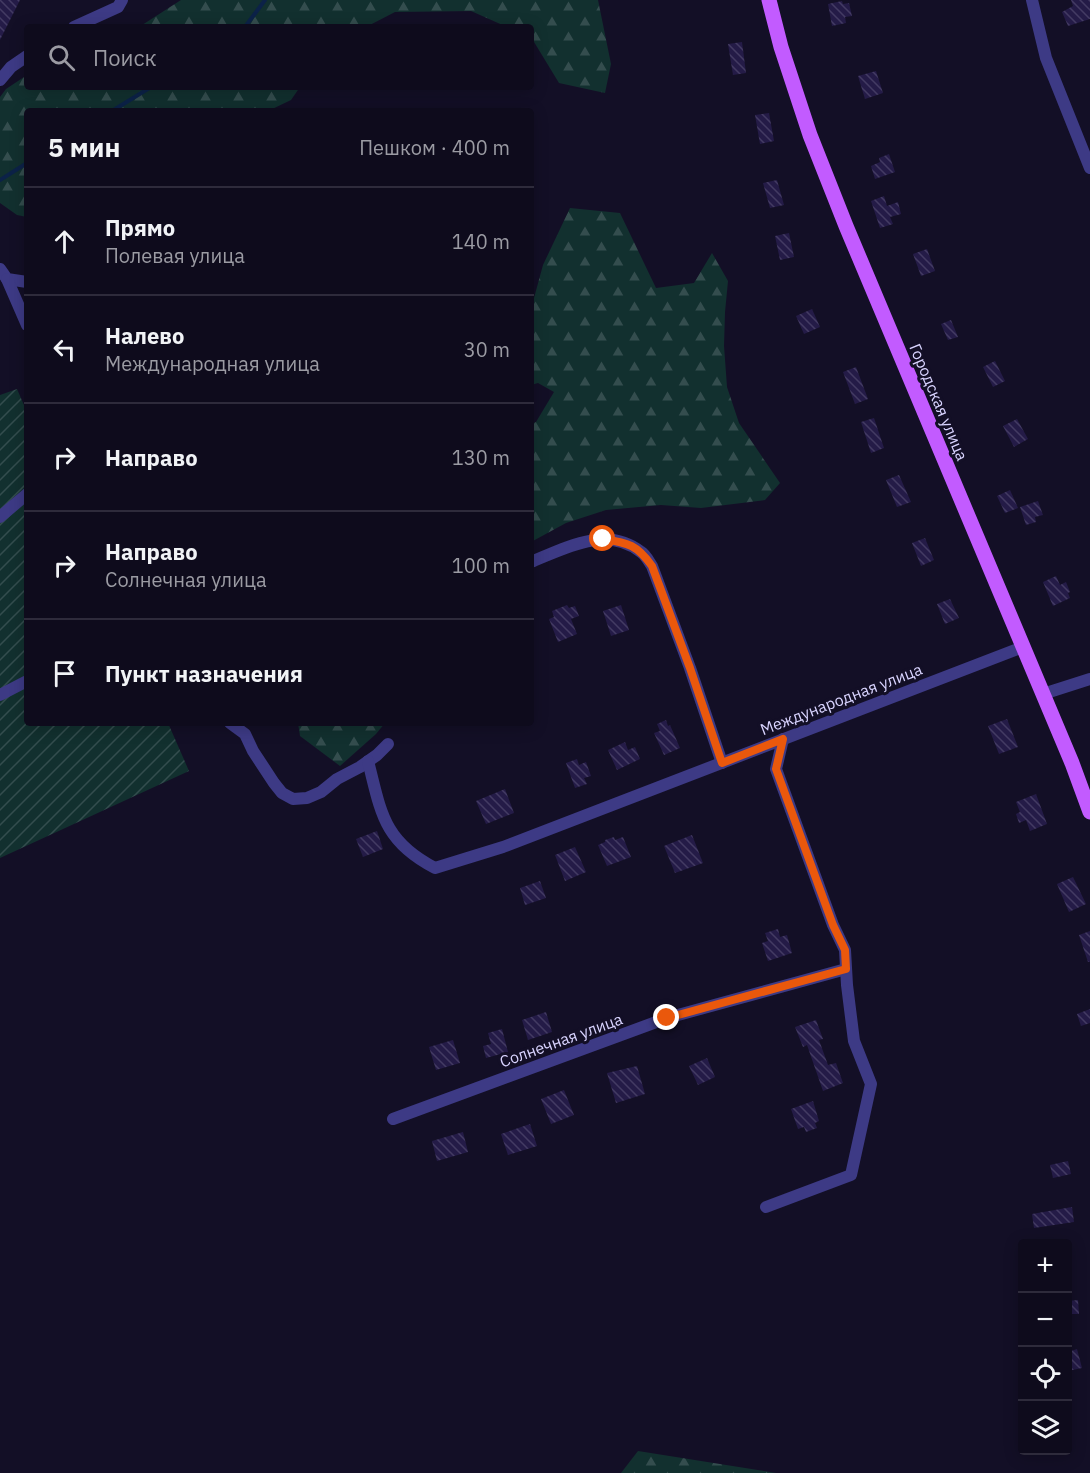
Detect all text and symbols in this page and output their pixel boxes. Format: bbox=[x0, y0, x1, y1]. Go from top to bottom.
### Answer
search box bbox=[24, 24, 534, 90]
icon: search bbox=[45, 41, 78, 74]
text: Поиск bbox=[93, 43, 157, 72]
text: 5 мин bbox=[48, 130, 120, 164]
text: Пешком · 400 m bbox=[359, 134, 510, 161]
text: Прямо bbox=[105, 213, 175, 242]
icon: ahead bbox=[48, 225, 81, 258]
text: 140 m bbox=[452, 228, 510, 255]
text: Полевая улица bbox=[105, 242, 245, 269]
text: Налево bbox=[105, 321, 184, 350]
icon: left bbox=[48, 333, 81, 366]
text: 30 m bbox=[464, 336, 510, 363]
street label: Городская улица bbox=[905, 341, 973, 464]
text: Международная улица bbox=[105, 350, 320, 377]
icon: right bbox=[48, 441, 81, 474]
text: Направо bbox=[105, 443, 198, 472]
text: 130 m bbox=[452, 444, 510, 471]
route start bbox=[589, 525, 615, 551]
text: Направо bbox=[105, 537, 198, 566]
icon: right bbox=[48, 549, 81, 582]
text: 100 m bbox=[452, 552, 510, 579]
text: Солнечная улица bbox=[105, 566, 267, 593]
icon: arrive bbox=[48, 657, 81, 690]
text: Пункт назначения bbox=[105, 659, 303, 688]
street label: Международная улица bbox=[757, 659, 925, 739]
route end bbox=[653, 1004, 679, 1030]
street label: Солнечная улица bbox=[497, 1008, 626, 1072]
map controls bbox=[1018, 1239, 1072, 1455]
button: + bbox=[1018, 1239, 1072, 1293]
button: − bbox=[1018, 1293, 1072, 1347]
button: locate bbox=[1018, 1347, 1072, 1401]
button: layers bbox=[1018, 1401, 1072, 1455]

